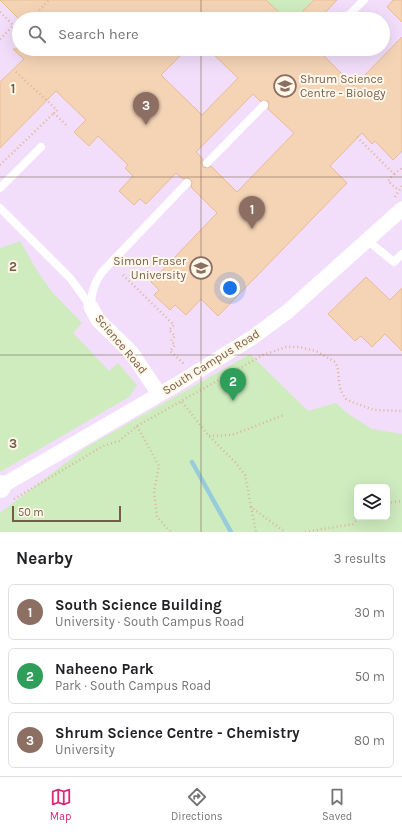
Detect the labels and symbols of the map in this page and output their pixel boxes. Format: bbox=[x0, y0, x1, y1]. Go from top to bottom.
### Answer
place label: Shrum Science Centre - Biology bbox=[300, 72, 386, 100]
school or university icon: Shrum Science Centre - Biology bbox=[272, 73, 298, 99]
text: 1 bbox=[11, 81, 15, 96]
pin: 3 bbox=[133, 92, 159, 125]
pin: 1 bbox=[239, 196, 265, 229]
place label: Simon Fraser University bbox=[113, 254, 187, 282]
school or university icon: Simon Fraser University bbox=[188, 255, 214, 281]
text: 2 bbox=[9, 259, 17, 274]
your location bbox=[220, 278, 240, 298]
street label: Science Road bbox=[92, 311, 150, 377]
street label: South Campus Road bbox=[160, 326, 262, 398]
pin: 2 bbox=[220, 368, 246, 401]
text: 3 bbox=[9, 436, 17, 451]
scale bar bbox=[12, 504, 121, 523]

